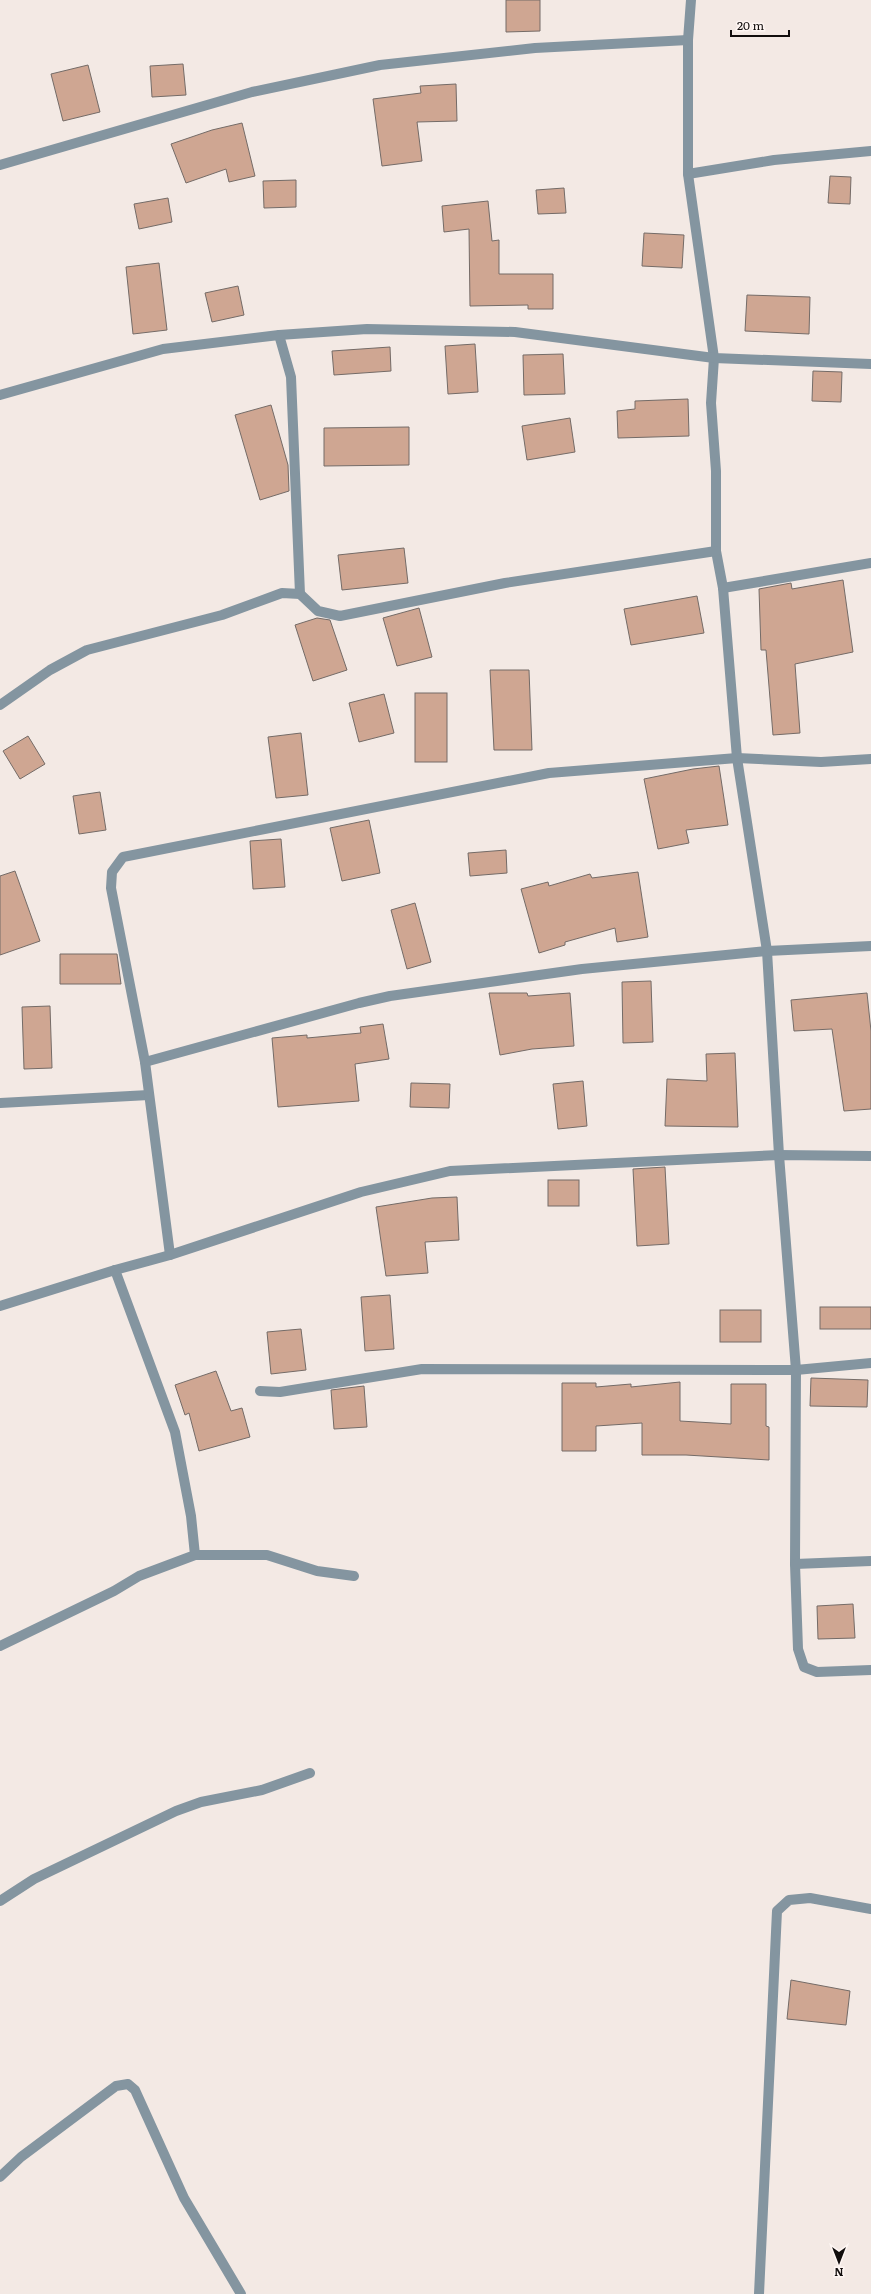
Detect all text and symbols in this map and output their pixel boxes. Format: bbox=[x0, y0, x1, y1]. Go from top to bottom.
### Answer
scale bar bbox=[731, 12, 789, 38]
text: 20 m bbox=[737, 16, 764, 34]
north arrow bbox=[819, 2242, 859, 2282]
text: N bbox=[834, 2265, 844, 2281]

